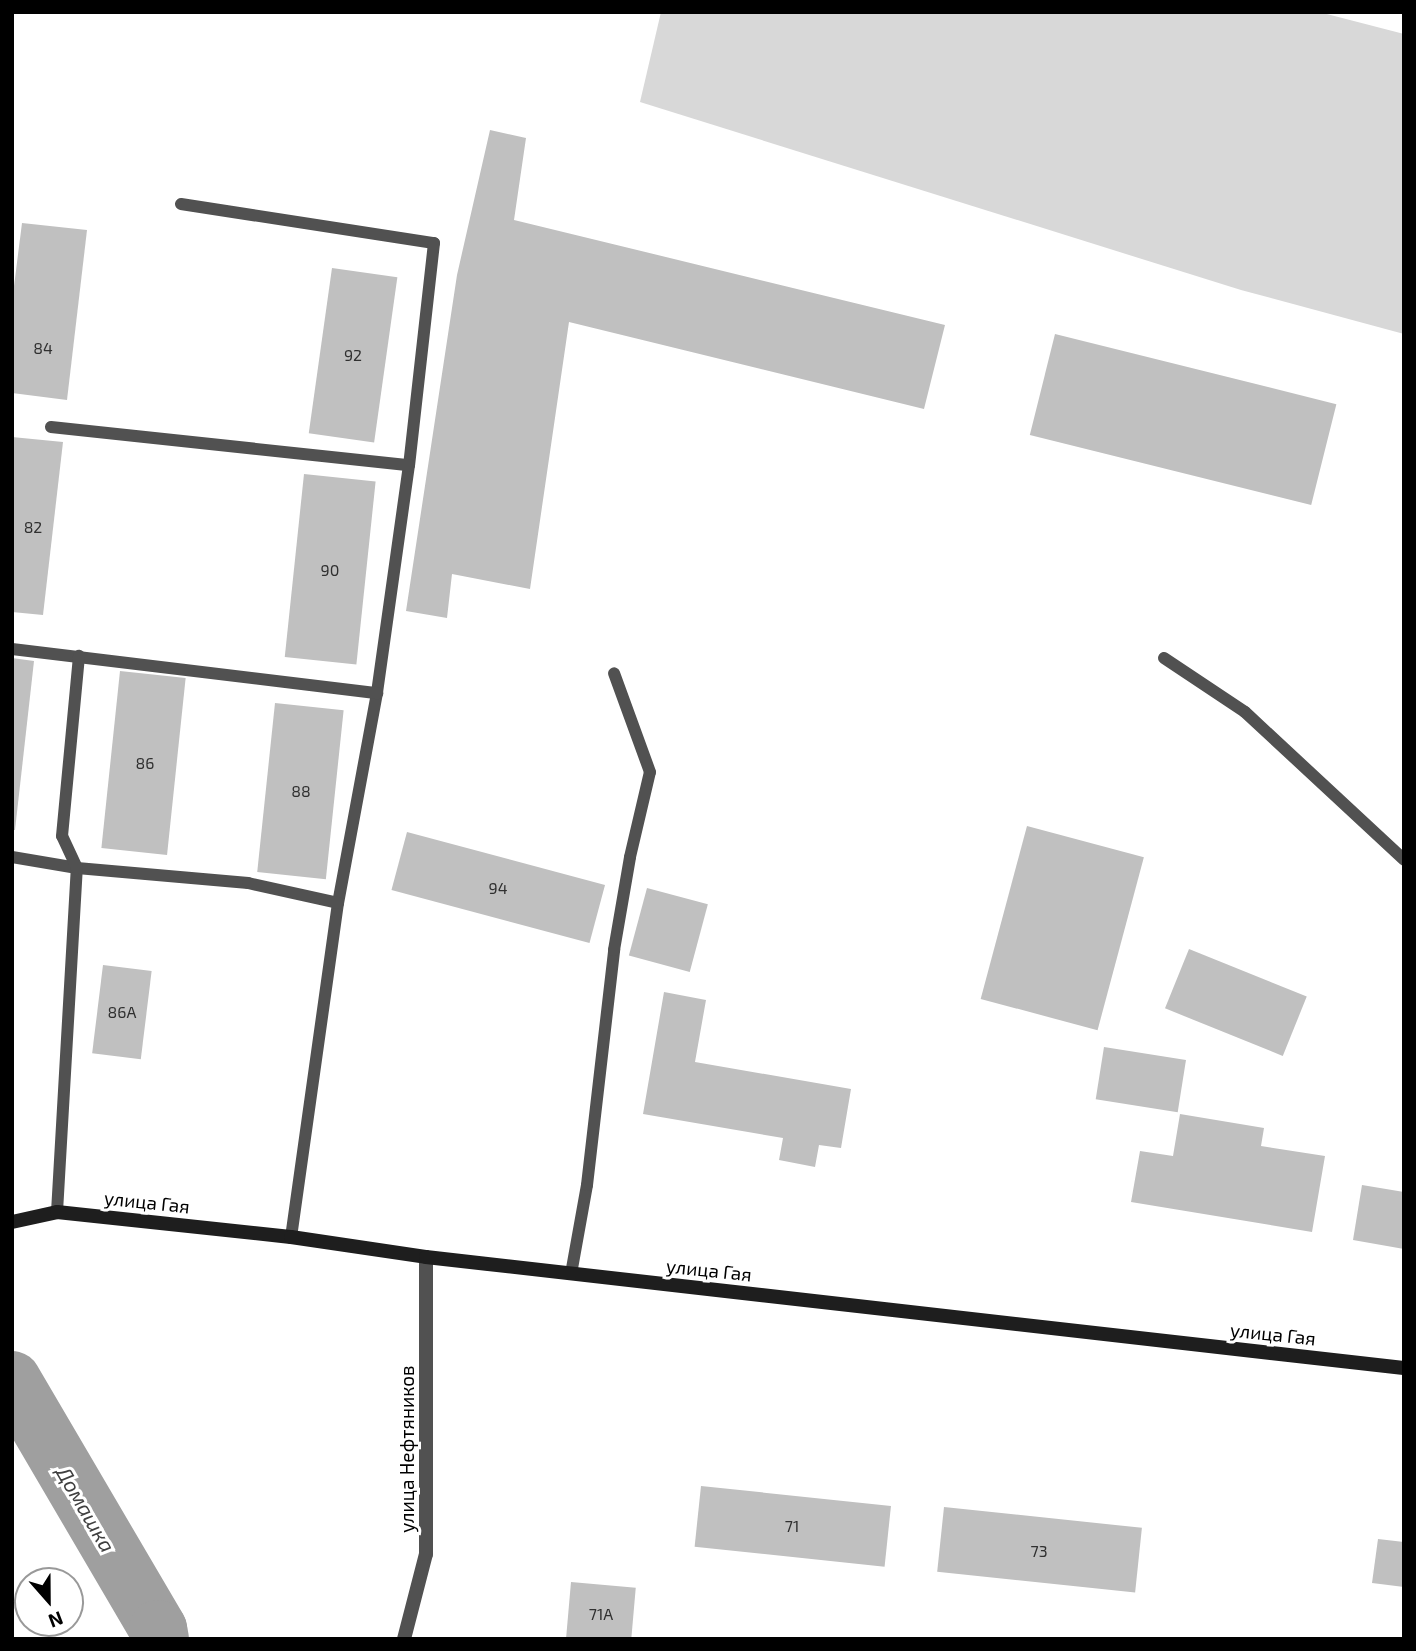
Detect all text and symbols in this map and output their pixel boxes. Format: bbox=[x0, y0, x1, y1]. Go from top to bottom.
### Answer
house number: 84 bbox=[33, 338, 53, 358]
house number: 92 bbox=[344, 345, 362, 365]
house number: 82 bbox=[24, 517, 42, 537]
house number: 90 bbox=[321, 560, 339, 580]
house number: 86 bbox=[136, 753, 154, 773]
house number: 88 bbox=[291, 781, 311, 801]
house number: 94 bbox=[489, 878, 507, 898]
house number: 86А bbox=[108, 1002, 136, 1022]
street label: улица Гая bbox=[103, 1186, 191, 1218]
street label: улица Гая bbox=[665, 1254, 753, 1286]
street label: улица Гая bbox=[1229, 1318, 1317, 1350]
street label: улица Нефтяников bbox=[396, 1365, 418, 1533]
water label: Домашка bbox=[51, 1461, 121, 1557]
house number: 71 bbox=[785, 1516, 799, 1536]
house number: 73 bbox=[1030, 1541, 1048, 1561]
north arrow bbox=[14, 1567, 84, 1637]
house number: 71А bbox=[589, 1604, 613, 1624]
text: N bbox=[45, 1607, 67, 1633]

